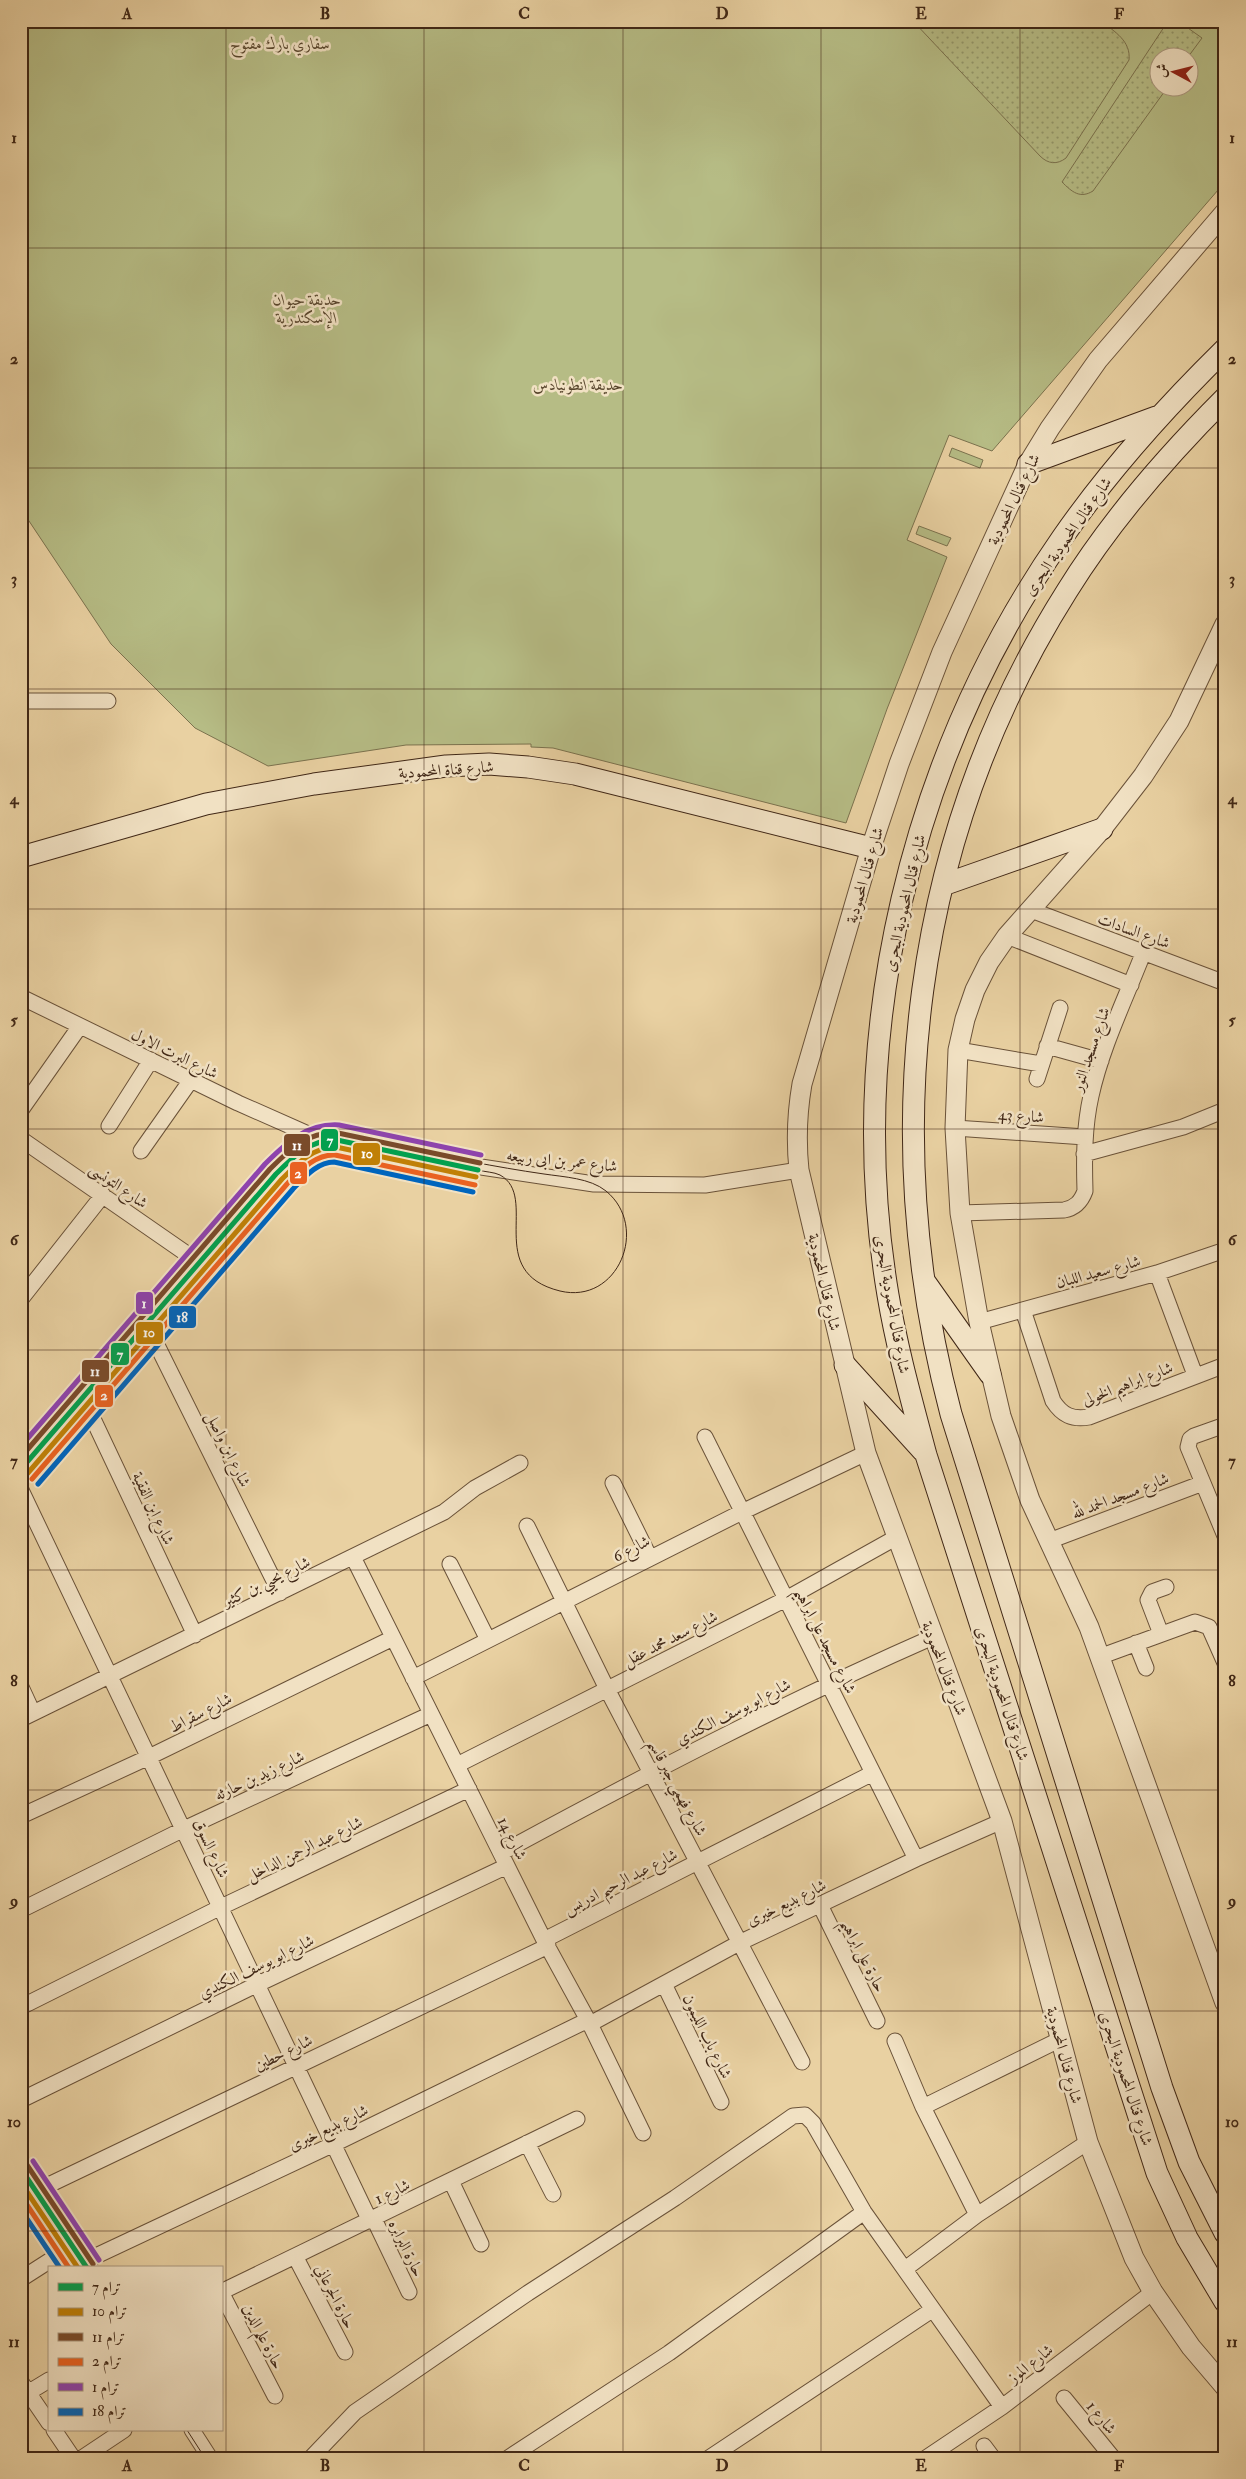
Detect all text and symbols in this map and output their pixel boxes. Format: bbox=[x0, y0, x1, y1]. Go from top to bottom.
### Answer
text: A bbox=[121, 4, 133, 24]
text: B bbox=[320, 4, 330, 24]
text: C bbox=[518, 4, 530, 24]
text: D bbox=[715, 4, 729, 24]
text: E bbox=[915, 4, 927, 24]
text: F bbox=[1114, 4, 1124, 24]
park label: سفاري بارك مفتوح bbox=[230, 34, 330, 58]
north arrow bbox=[1148, 48, 1198, 98]
text: ش bbox=[1152, 62, 1171, 78]
text: 1 bbox=[11, 128, 17, 148]
text: 1 bbox=[1229, 128, 1235, 148]
park label: حديقة حيوان الإسكندرية bbox=[273, 290, 341, 329]
text: 2 bbox=[10, 349, 18, 369]
text: 2 bbox=[1228, 349, 1236, 369]
park label: حديقة انطونيادس bbox=[533, 375, 623, 395]
street label: شارع قنال المحمودية bbox=[983, 450, 1047, 550]
street label: شارع قنال المحمودية البحرى bbox=[1019, 473, 1119, 601]
text: 3 bbox=[11, 569, 17, 589]
text: 3 bbox=[1229, 569, 1235, 589]
street label: شارع قناة المحمودية bbox=[398, 757, 495, 786]
text: 4 bbox=[9, 789, 20, 809]
text: 4 bbox=[1227, 789, 1238, 809]
street label: شارع قنال المحمودية bbox=[842, 825, 891, 927]
street label: شارع قنال المحمودية البحرى bbox=[879, 833, 933, 974]
street label: شارع السادات bbox=[1094, 909, 1173, 956]
street label: شارع مسجد النور bbox=[1067, 1004, 1118, 1097]
text: 5 bbox=[10, 1010, 18, 1030]
text: 5 bbox=[1228, 1010, 1236, 1030]
street label: شارع البرت الاول bbox=[127, 1024, 221, 1086]
street label: شارع 43 bbox=[997, 1104, 1045, 1131]
line badge: 7 bbox=[320, 1128, 339, 1152]
text: 7 bbox=[327, 1132, 334, 1149]
line badge: 11 bbox=[283, 1133, 311, 1157]
text: 11 bbox=[292, 1137, 302, 1154]
line badge: 10 bbox=[352, 1142, 381, 1166]
text: 10 bbox=[361, 1145, 373, 1162]
street label: شارع عمر بن ابى ربيعه bbox=[505, 1145, 618, 1180]
street label: شارع التونسى bbox=[84, 1159, 151, 1216]
line badge: 2 bbox=[289, 1161, 308, 1185]
text: 2 bbox=[294, 1165, 302, 1182]
text: 6 bbox=[10, 1230, 20, 1250]
text: 6 bbox=[1228, 1230, 1238, 1250]
street label: شارع قنال المحمودية bbox=[800, 1232, 845, 1334]
street label: شارع قنال المحمودية البحرى bbox=[867, 1233, 914, 1376]
street label: شارع سعيد اللبان bbox=[1054, 1251, 1144, 1296]
line badge: 1 bbox=[135, 1291, 154, 1315]
text: 1 bbox=[142, 1295, 147, 1312]
line badge: 18 bbox=[168, 1305, 197, 1329]
text: 18 bbox=[176, 1309, 188, 1326]
line badge: 10 bbox=[135, 1321, 164, 1345]
text: 10 bbox=[143, 1324, 155, 1341]
line badge: 7 bbox=[110, 1342, 130, 1366]
text: 7 bbox=[117, 1346, 124, 1363]
street label: شارع ابراهيم الخولى bbox=[1079, 1357, 1178, 1416]
line badge: 11 bbox=[81, 1359, 110, 1383]
text: 11 bbox=[90, 1363, 100, 1380]
line badge: 2 bbox=[94, 1384, 114, 1408]
text: 2 bbox=[100, 1387, 108, 1404]
street label: شارع ابن واصل bbox=[199, 1409, 255, 1492]
text: 7 bbox=[10, 1451, 18, 1471]
text: 7 bbox=[1228, 1451, 1236, 1471]
street label: شارع مسجد الحمد لله bbox=[1068, 1465, 1173, 1526]
street label: شارع ابن الفقية bbox=[125, 1469, 179, 1549]
street label: شارع 6 bbox=[609, 1531, 655, 1569]
street label: شارع يحيي بن كثير bbox=[218, 1552, 316, 1617]
street label: شارع مسجد على ابراهيم bbox=[784, 1584, 861, 1700]
street label: شارع سعد محمد عقل bbox=[620, 1606, 722, 1674]
street label: شارع قنال المحمودية bbox=[914, 1618, 971, 1719]
street label: شارع قنال المحمودية البحرى bbox=[968, 1624, 1033, 1764]
text: 8 bbox=[10, 1671, 18, 1691]
text: 8 bbox=[1228, 1671, 1236, 1691]
street label: شارع ابو يوسف الكندي bbox=[673, 1674, 795, 1752]
street label: شارع سقراط bbox=[166, 1689, 237, 1740]
street label: شارع فهمي جبر قاسم bbox=[638, 1736, 711, 1842]
street label: شارع زيد بن حارثه bbox=[211, 1746, 309, 1808]
street label: شارع عبد الرحمن الداخل bbox=[243, 1812, 367, 1888]
street label: شارع 14 bbox=[490, 1814, 531, 1865]
street label: شارع السوق bbox=[186, 1816, 233, 1882]
street label: شارع عبد الرحيم ادريس bbox=[560, 1845, 684, 1925]
street label: شارع بديع خيرى bbox=[743, 1875, 832, 1935]
text: 9 bbox=[8, 1891, 18, 1911]
text: 9 bbox=[1226, 1891, 1236, 1911]
street label: حارة على ابراهيم bbox=[831, 1915, 890, 1998]
street label: شارع ابو يوسف الكندي bbox=[195, 1930, 319, 2006]
street label: شارع باب الليمون bbox=[675, 1991, 736, 2083]
street label: شارع قنال المحمودية bbox=[1039, 2005, 1087, 2107]
street label: شارع قنال المحمودية البحرى bbox=[1092, 2009, 1157, 2149]
street label: شارع حطين bbox=[251, 2030, 317, 2078]
street label: شارع بديع خيرى bbox=[285, 2100, 374, 2160]
text: 10 bbox=[7, 2112, 21, 2132]
text: 10 bbox=[1225, 2112, 1239, 2132]
street label: شارع 1 bbox=[371, 2175, 415, 2212]
street label: حارة البرابره bbox=[384, 2217, 428, 2280]
street label: حارة الجرعاني bbox=[309, 2261, 360, 2333]
legend bbox=[48, 2266, 222, 2432]
text: ترام 7 bbox=[92, 2278, 121, 2300]
street label: حارة علم الدين bbox=[233, 2300, 288, 2375]
text: ترام 10 bbox=[92, 2302, 127, 2324]
text: ترام 11 bbox=[92, 2328, 125, 2350]
text: 11 bbox=[8, 2332, 20, 2352]
text: 11 bbox=[1226, 2332, 1238, 2352]
street label: شارع الموز bbox=[1002, 2340, 1059, 2391]
text: ترام 2 bbox=[92, 2352, 122, 2374]
text: ترام 1 bbox=[92, 2378, 120, 2400]
street label: شارع 1 bbox=[1080, 2397, 1121, 2440]
text: ترام 18 bbox=[92, 2402, 127, 2424]
text: A bbox=[121, 2456, 133, 2476]
text: B bbox=[320, 2456, 330, 2476]
text: C bbox=[518, 2456, 530, 2476]
text: D bbox=[715, 2456, 729, 2476]
text: E bbox=[915, 2456, 927, 2476]
text: F bbox=[1114, 2456, 1124, 2476]

